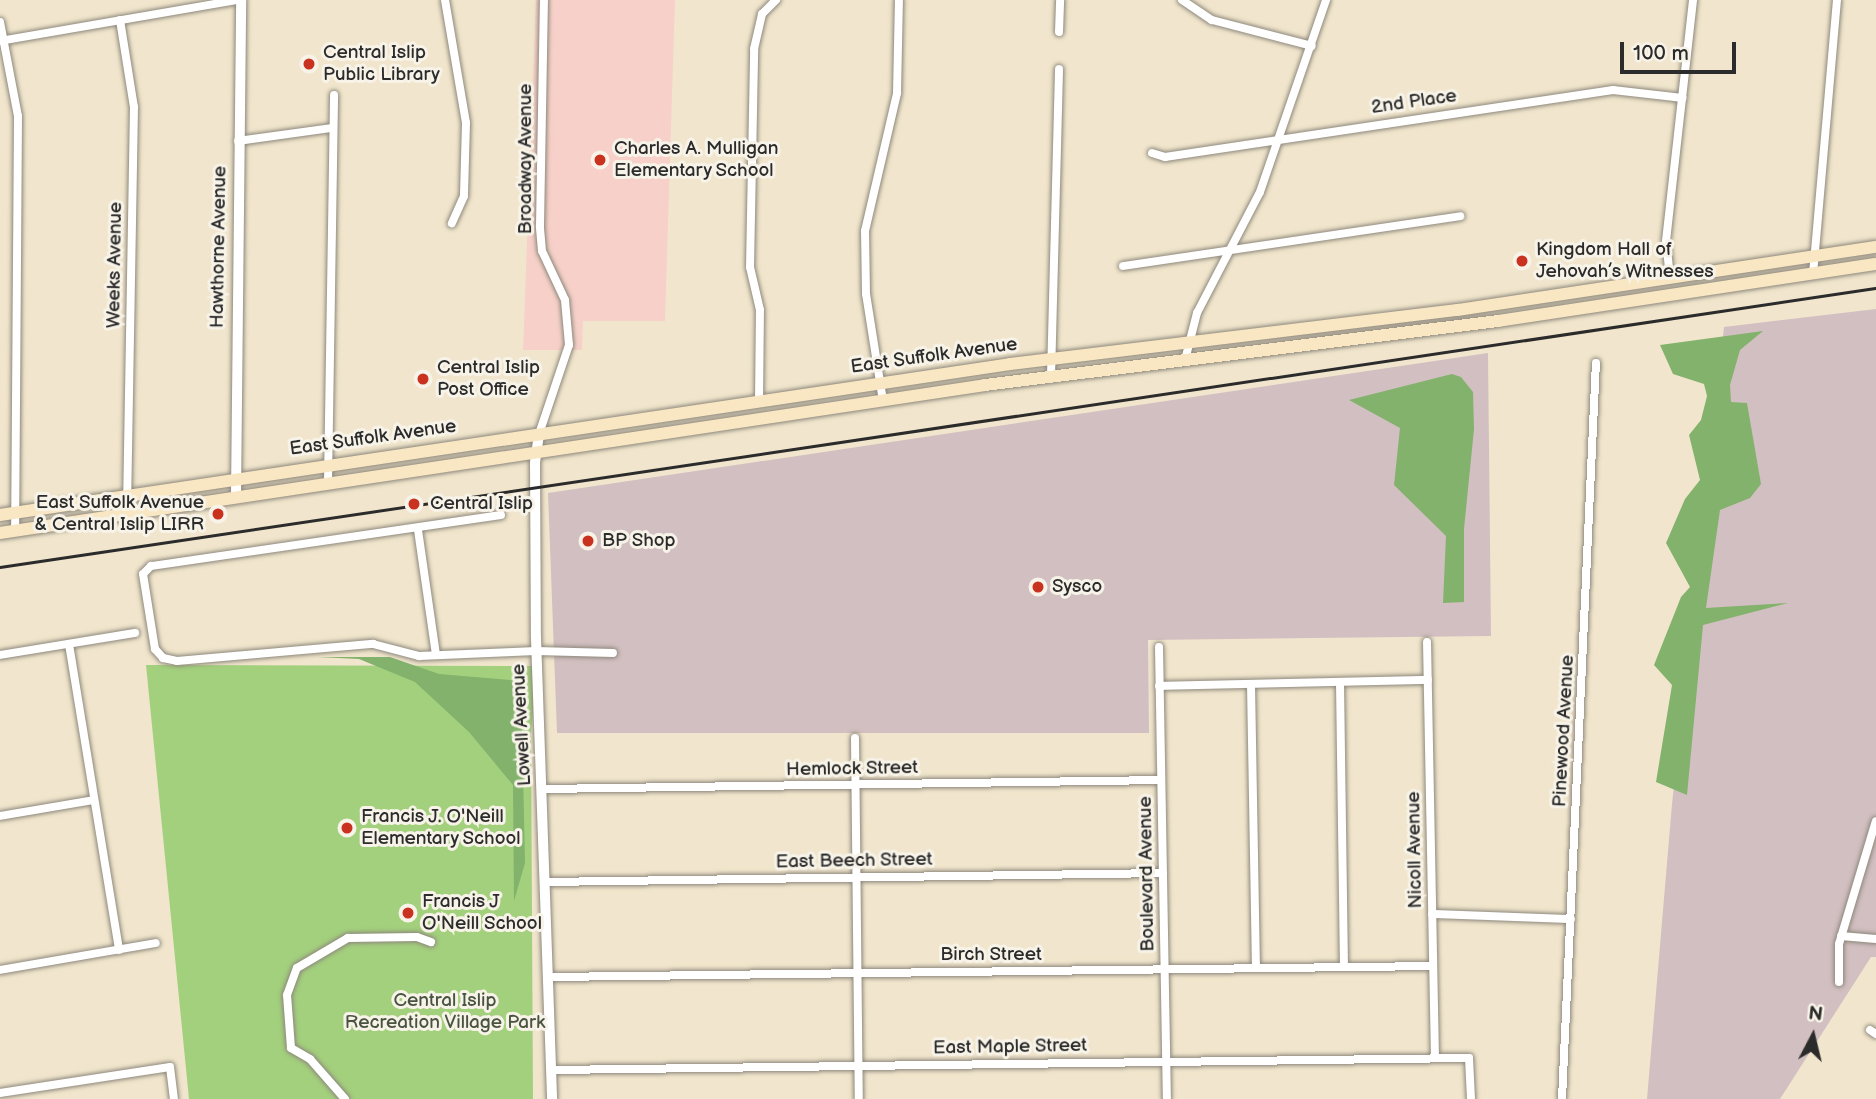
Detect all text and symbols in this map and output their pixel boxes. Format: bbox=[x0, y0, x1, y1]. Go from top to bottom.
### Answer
scale bar bbox=[1624, 28, 1740, 72]
text: 100 m bbox=[1633, 41, 1689, 66]
place label: Central Islip Public Library bbox=[323, 42, 440, 86]
marker: Central Islip Public Library bbox=[301, 56, 317, 72]
street label: Broadway Avenue bbox=[515, 83, 537, 235]
street label: 2nd Place bbox=[1370, 85, 1458, 119]
place label: Charles A. Mulligan Elementary School bbox=[614, 138, 778, 182]
marker: Charles A. Mulligan Elementary School bbox=[592, 152, 608, 168]
street label: Hawthorne Avenue bbox=[206, 166, 232, 328]
street label: Weeks Avenue bbox=[102, 202, 128, 328]
place label: Kingdom Hall of Jehovah’s Witnesses bbox=[1536, 239, 1714, 283]
marker: Kingdom Hall of Jehovah’s Witnesses bbox=[1514, 253, 1530, 269]
street label: East Suffolk Avenue bbox=[849, 333, 1019, 379]
place label: Central Islip Post Office bbox=[437, 357, 540, 401]
marker: Central Islip Post Office bbox=[415, 371, 431, 387]
street label: East Suffolk Avenue bbox=[288, 415, 458, 461]
place label: East Suffolk Avenue & Central Islip LIRR bbox=[34, 492, 204, 536]
place label: Central Islip bbox=[430, 493, 533, 515]
marker: Central Islip bbox=[404, 494, 424, 514]
marker: East Suffolk Avenue & Central Islip LIRR bbox=[210, 506, 226, 522]
place label: BP Shop bbox=[602, 530, 676, 552]
marker: BP Shop bbox=[580, 533, 596, 549]
place label: Sysco bbox=[1052, 576, 1102, 598]
marker: Sysco bbox=[1030, 579, 1046, 595]
street label: Pinewood Avenue bbox=[1549, 654, 1579, 808]
street label: Lowell Avenue bbox=[507, 663, 537, 787]
street label: Hemlock Street bbox=[786, 756, 918, 782]
street label: Nicoll Avenue bbox=[1403, 791, 1427, 909]
street label: Boulevard Avenue bbox=[1134, 796, 1160, 952]
place label: Francis J. O'Neill Elementary School bbox=[361, 806, 522, 850]
marker: Francis J. O'Neill Elementary School bbox=[339, 820, 355, 836]
street label: East Beech Street bbox=[775, 848, 933, 874]
place label: Francis J O'Neill School bbox=[422, 891, 542, 935]
marker: Francis J O'Neill School bbox=[400, 905, 416, 921]
street label: Birch Street bbox=[940, 944, 1042, 966]
park label: Central Islip Recreation Village Park bbox=[344, 990, 546, 1034]
north arrow bbox=[1778, 1001, 1848, 1071]
text: N bbox=[1807, 1002, 1824, 1027]
street label: East Maple Street bbox=[933, 1034, 1087, 1060]

